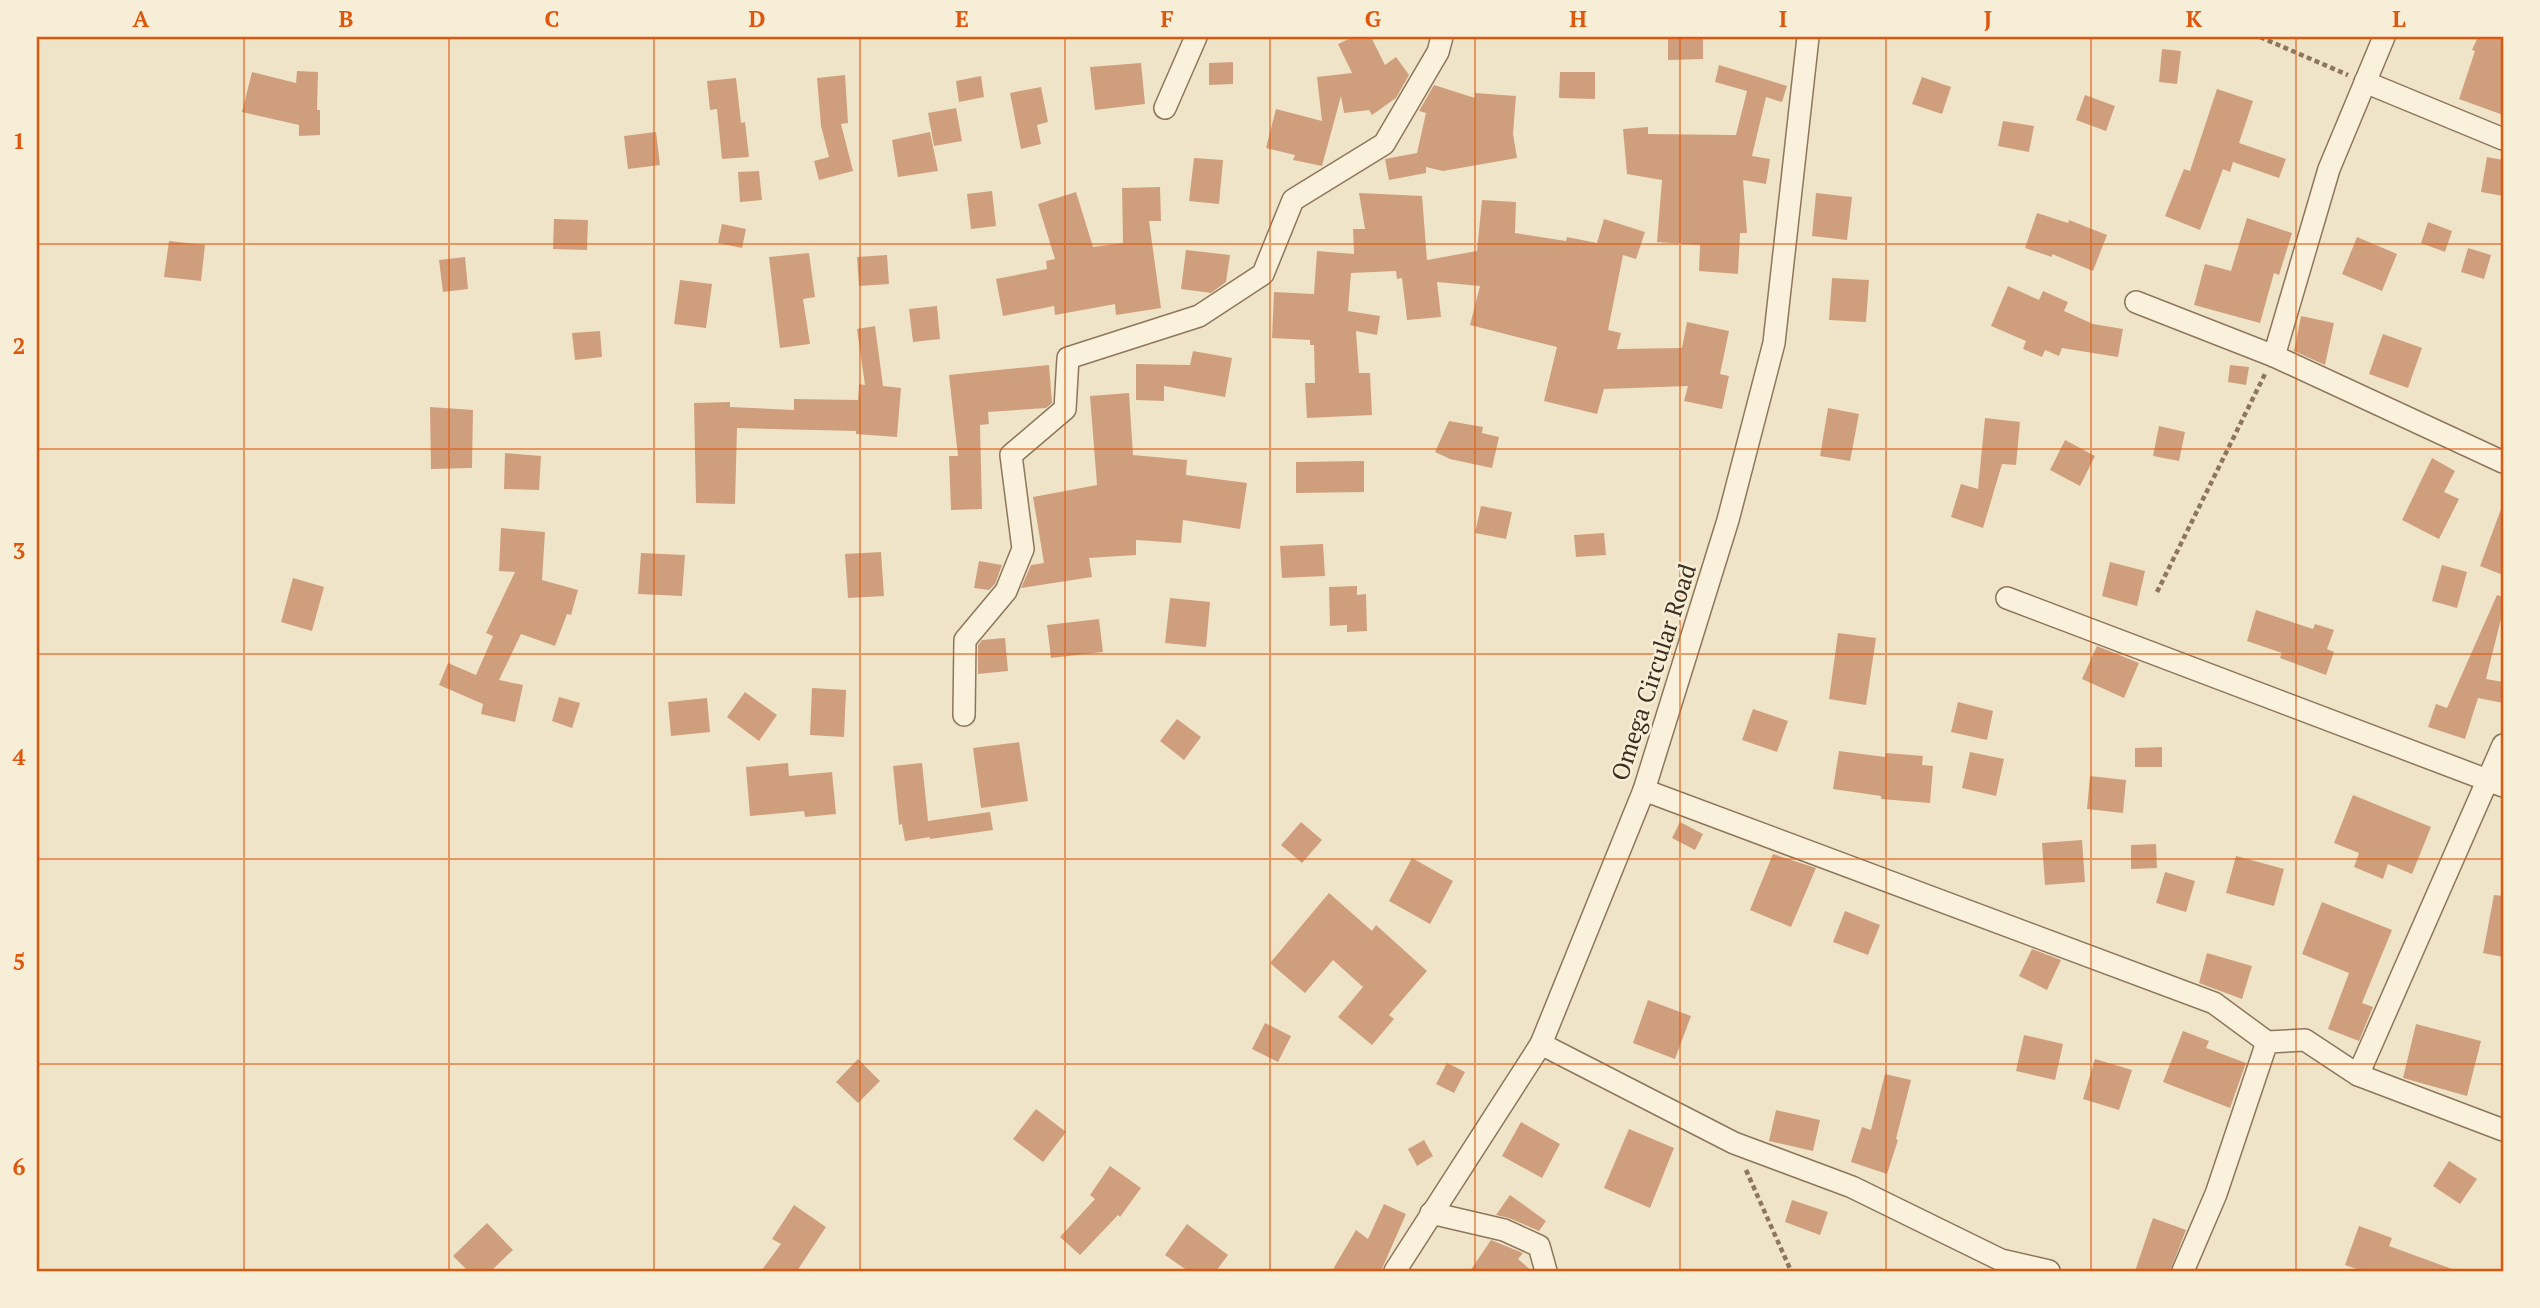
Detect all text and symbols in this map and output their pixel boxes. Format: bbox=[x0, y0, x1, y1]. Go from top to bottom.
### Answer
text: A bbox=[133, 3, 150, 34]
text: B bbox=[339, 3, 354, 34]
text: C bbox=[545, 3, 560, 34]
text: D bbox=[749, 3, 766, 34]
text: E bbox=[955, 3, 969, 34]
text: F bbox=[1160, 3, 1174, 34]
text: G bbox=[1365, 3, 1382, 34]
text: H bbox=[1569, 3, 1587, 34]
text: I bbox=[1779, 3, 1787, 34]
text: J bbox=[1984, 3, 1992, 34]
text: K bbox=[2186, 3, 2203, 34]
text: L bbox=[2392, 3, 2406, 34]
text: 1 bbox=[13, 125, 26, 156]
text: 2 bbox=[13, 330, 26, 361]
text: 3 bbox=[13, 535, 26, 566]
street label: Omega Circular Road bbox=[1603, 560, 1703, 784]
text: 4 bbox=[13, 741, 26, 772]
text: 5 bbox=[13, 946, 26, 977]
text: 6 bbox=[13, 1151, 26, 1182]

